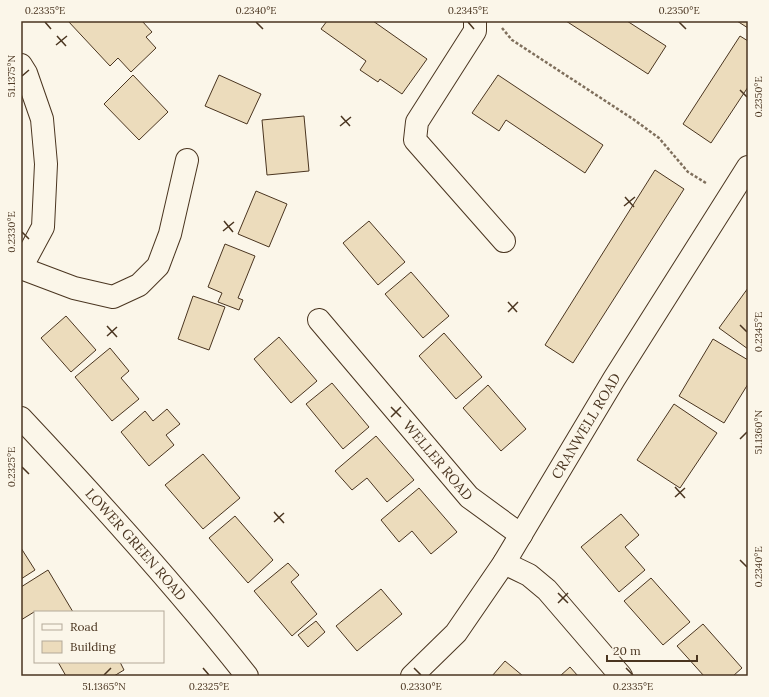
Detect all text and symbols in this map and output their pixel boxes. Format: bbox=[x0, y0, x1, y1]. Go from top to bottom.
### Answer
text: 0.2335°E bbox=[25, 4, 65, 17]
text: 0.2340°E bbox=[235, 4, 277, 17]
text: 0.2345°E bbox=[448, 4, 488, 17]
text: 0.2350°E bbox=[658, 4, 700, 17]
text: 51.1375°N bbox=[5, 54, 18, 97]
text: 0.2350°E bbox=[752, 76, 765, 118]
text: 0.2330°E bbox=[5, 211, 18, 253]
text: 0.2345°E bbox=[752, 312, 765, 352]
street label: CRANWELL ROAD bbox=[547, 370, 624, 482]
text: 51.1360°N bbox=[752, 409, 765, 454]
street label: WELLER ROAD bbox=[399, 417, 477, 504]
text: 0.2325°E bbox=[5, 447, 18, 487]
street label: LOWER GREEN ROAD bbox=[82, 485, 190, 604]
text: 0.2340°E bbox=[752, 546, 765, 588]
legend bbox=[34, 611, 164, 663]
text: Road bbox=[70, 619, 98, 634]
scale bar bbox=[607, 637, 697, 663]
text: Building bbox=[70, 639, 116, 654]
text: 20 m bbox=[613, 643, 641, 658]
text: 51.1365°N bbox=[82, 680, 126, 693]
text: 0.2325°E bbox=[189, 680, 229, 693]
text: 0.2330°E bbox=[400, 680, 442, 693]
text: 0.2335°E bbox=[613, 680, 653, 693]

